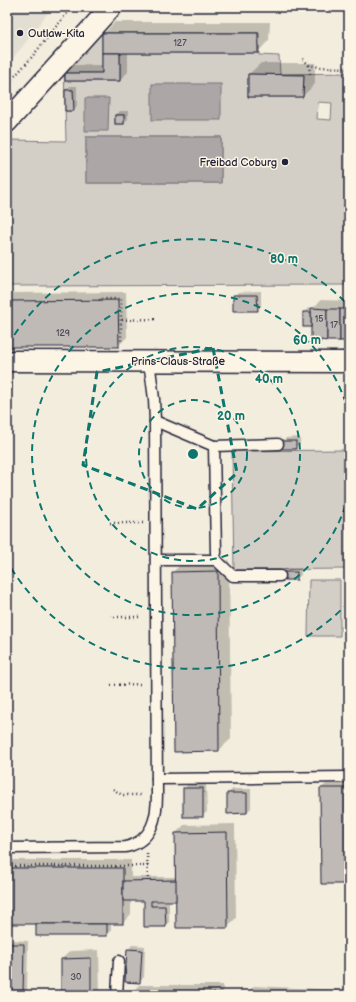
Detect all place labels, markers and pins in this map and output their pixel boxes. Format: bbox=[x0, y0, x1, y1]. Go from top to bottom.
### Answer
place label: Outlaw-Kita bbox=[28, 27, 85, 40]
marker: Outlaw-Kita bbox=[15, 28, 25, 38]
place label: Freibad Coburg bbox=[200, 156, 277, 169]
marker: Freibad Coburg bbox=[280, 157, 290, 167]
centre of rings bbox=[186, 447, 200, 461]

